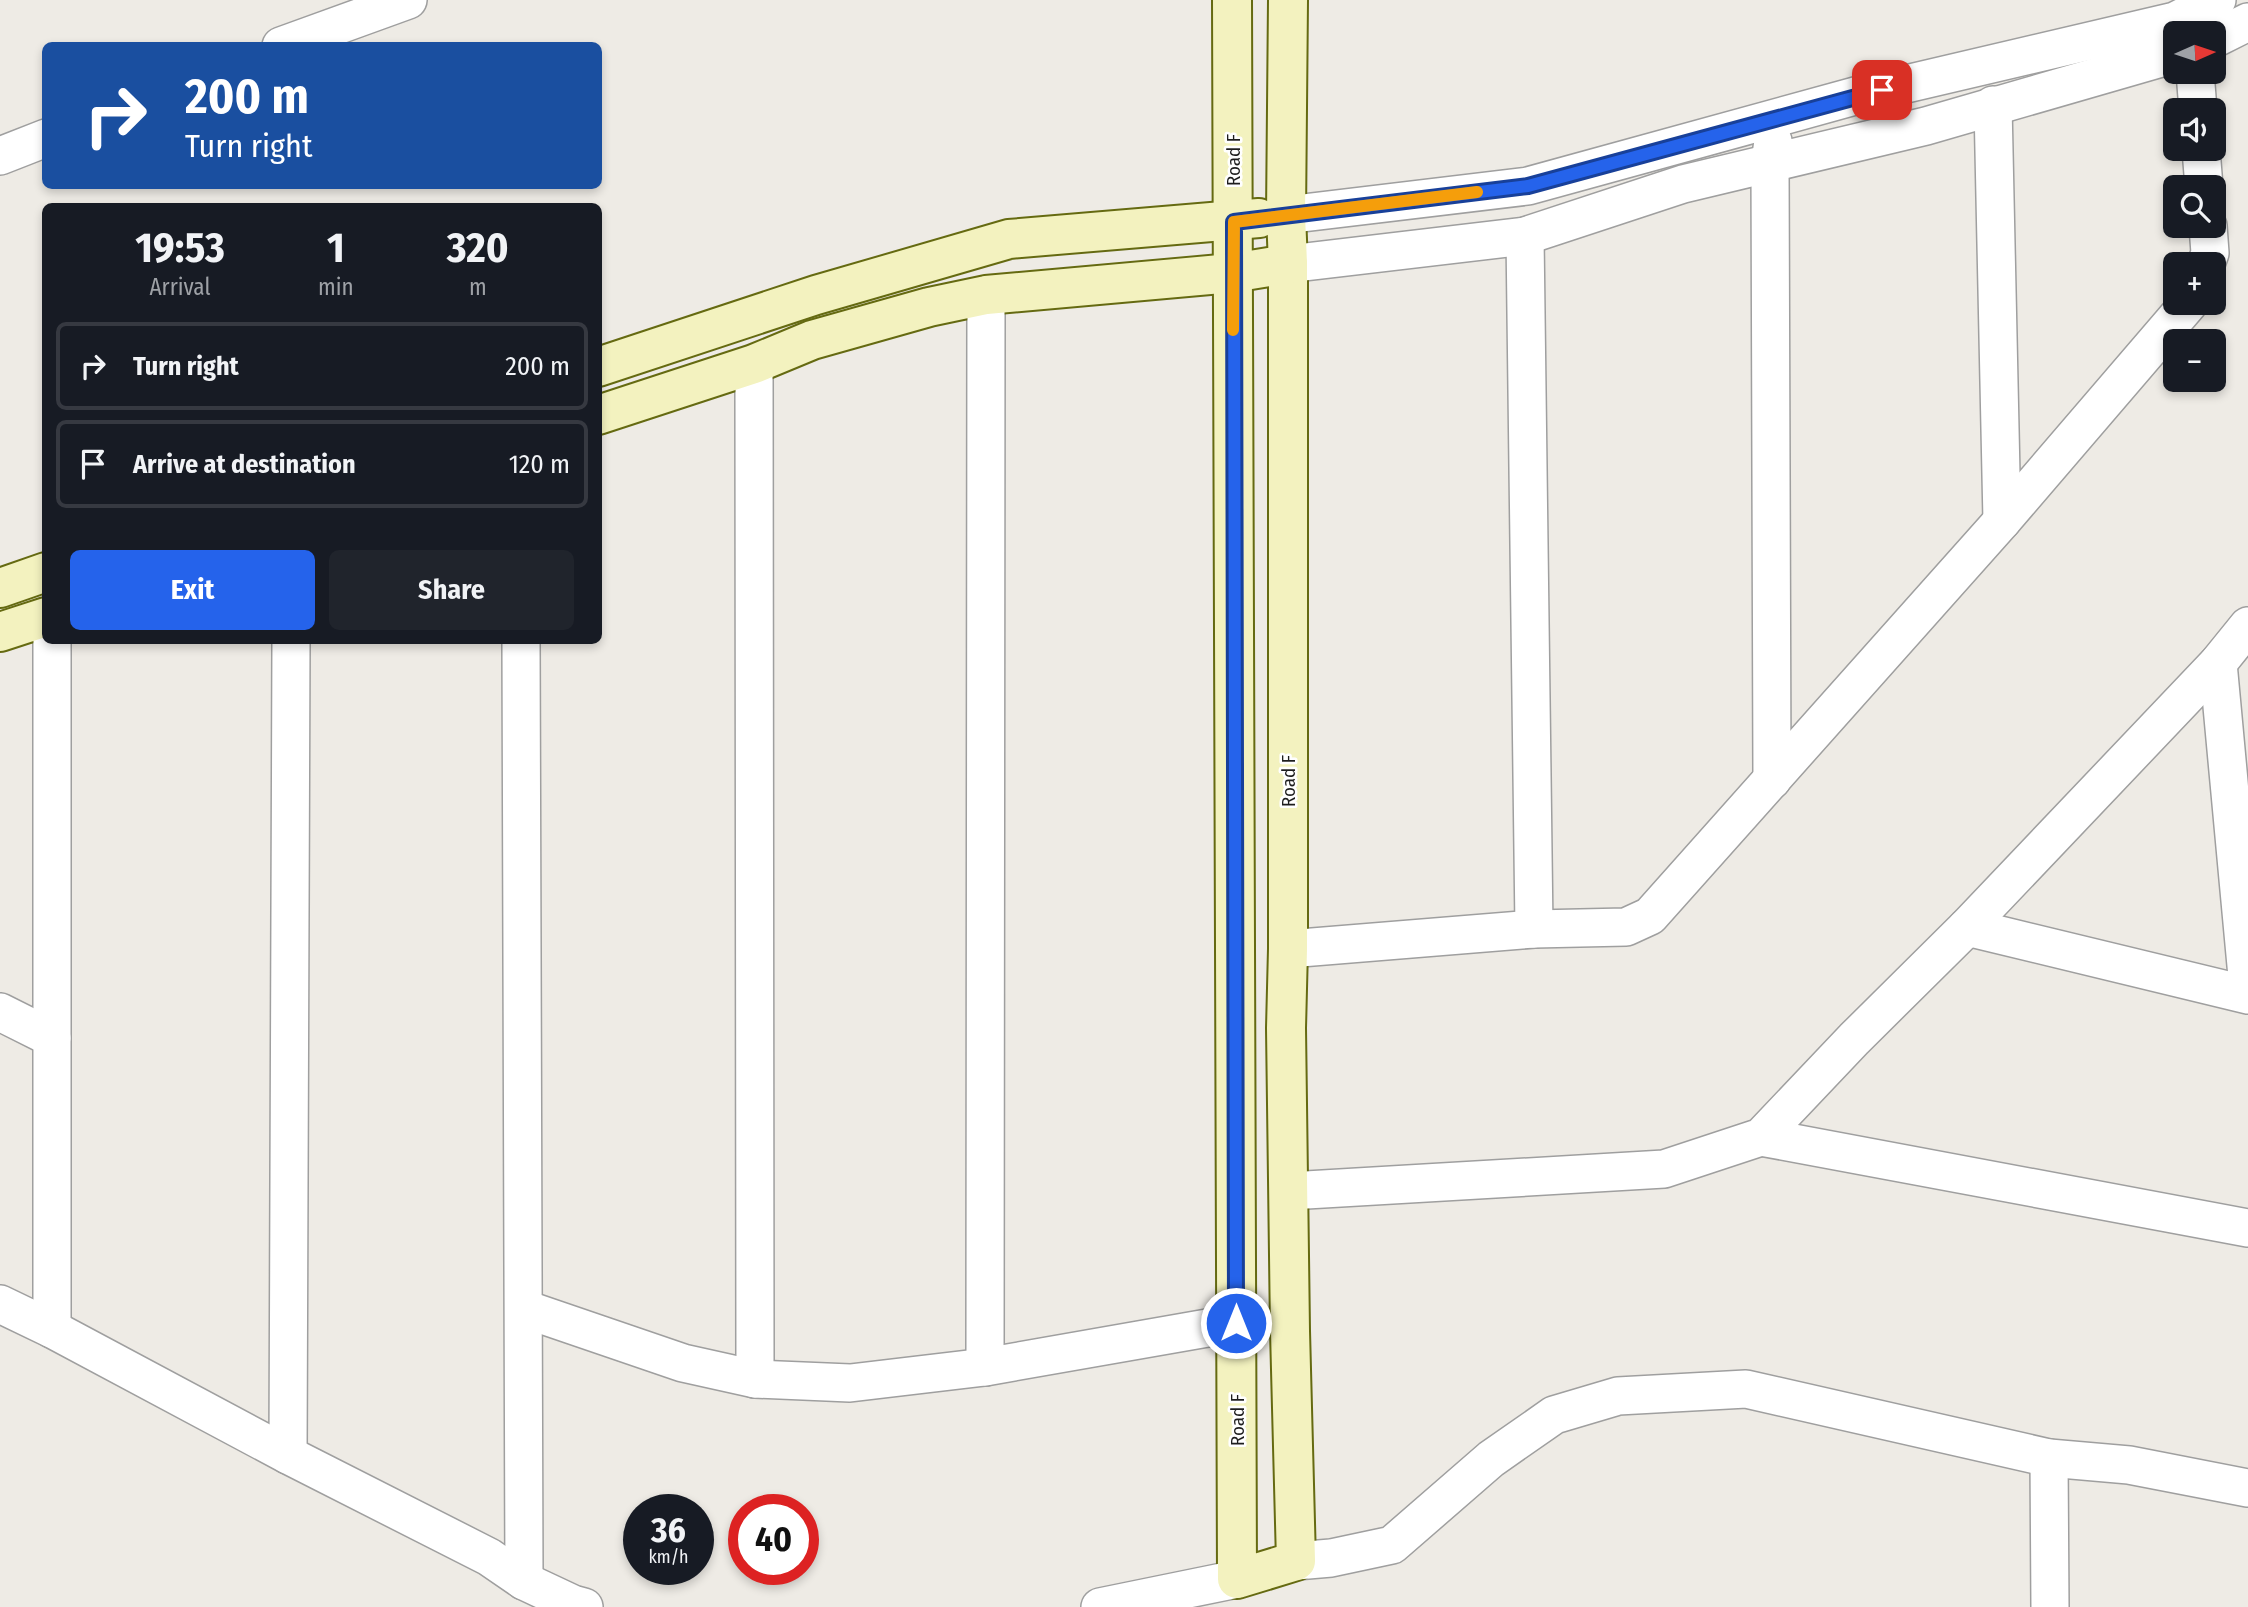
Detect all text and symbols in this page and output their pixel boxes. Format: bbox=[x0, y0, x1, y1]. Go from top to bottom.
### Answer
north arrow bbox=[2163, 21, 2226, 84]
map controls bbox=[2163, 21, 2226, 392]
pin bbox=[1852, 60, 1912, 120]
text: 200 m bbox=[185, 67, 309, 126]
icon: right bbox=[70, 70, 161, 161]
icon: arrive bbox=[1863, 71, 1901, 109]
button: sound bbox=[2163, 98, 2226, 161]
text: Turn right bbox=[185, 127, 312, 165]
street label: Road F bbox=[1222, 134, 1245, 186]
button: search bbox=[2163, 175, 2226, 238]
text: 19:53 bbox=[135, 223, 225, 273]
text: 1 bbox=[327, 223, 345, 273]
text: 320 bbox=[447, 223, 509, 273]
button: + bbox=[2163, 252, 2226, 315]
text: Arrival bbox=[150, 273, 210, 301]
text: min bbox=[318, 273, 354, 301]
text: m bbox=[469, 273, 487, 301]
button: − bbox=[2163, 329, 2226, 392]
icon: right bbox=[74, 347, 112, 385]
text: Turn right bbox=[133, 351, 239, 382]
text: 200 m bbox=[505, 351, 570, 382]
icon: arrive bbox=[74, 445, 112, 483]
text: Arrive at destination bbox=[133, 449, 356, 480]
text: 120 m bbox=[509, 449, 570, 480]
button: Exit bbox=[70, 550, 315, 630]
button: Share bbox=[329, 550, 574, 630]
street label: Road F bbox=[1277, 755, 1300, 807]
position arrow bbox=[1199, 1286, 1273, 1360]
street label: Road F bbox=[1226, 1394, 1249, 1446]
speed limit sign: 40 bbox=[728, 1494, 819, 1585]
text: 36 bbox=[651, 1509, 686, 1551]
text: km/h bbox=[648, 1546, 689, 1568]

